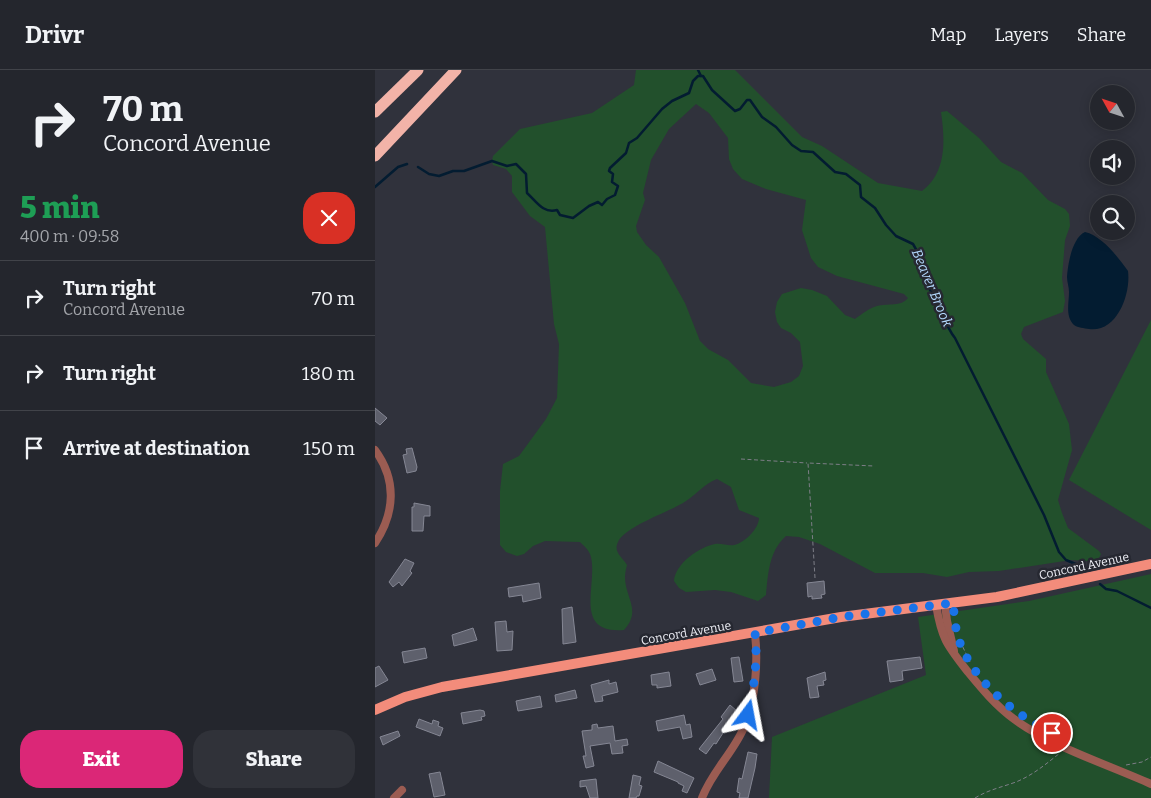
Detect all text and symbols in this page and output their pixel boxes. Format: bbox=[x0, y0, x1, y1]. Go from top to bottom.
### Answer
text: Drivr bbox=[25, 21, 84, 49]
text: Map bbox=[930, 24, 966, 46]
text: Layers bbox=[994, 24, 1049, 46]
text: Share bbox=[1077, 24, 1126, 46]
north arrow bbox=[1090, 85, 1135, 130]
map controls bbox=[1090, 85, 1135, 240]
text: 70 m bbox=[103, 88, 183, 130]
icon: right bbox=[20, 90, 85, 155]
text: Concord Avenue bbox=[103, 130, 271, 157]
button: sound bbox=[1090, 140, 1135, 185]
text: 5 min bbox=[20, 190, 100, 226]
button: close bbox=[303, 192, 355, 244]
button: search bbox=[1090, 195, 1135, 240]
text: 400 m · 09:58 bbox=[20, 227, 119, 246]
water label: Beaver Brook bbox=[908, 246, 956, 330]
text: Turn right bbox=[63, 277, 156, 300]
icon: right bbox=[20, 284, 48, 312]
text: 70 m bbox=[312, 287, 355, 310]
text: Concord Avenue bbox=[63, 300, 185, 319]
icon: right bbox=[20, 359, 48, 387]
text: Turn right bbox=[63, 362, 156, 385]
text: 180 m bbox=[302, 362, 355, 385]
icon: arrive bbox=[20, 434, 48, 462]
text: Arrive at destination bbox=[63, 437, 250, 460]
text: 150 m bbox=[303, 437, 355, 460]
street label: Concord Avenue bbox=[1038, 550, 1130, 582]
street label: Concord Avenue bbox=[640, 618, 732, 648]
position arrow bbox=[721, 688, 773, 740]
pin bbox=[1031, 712, 1073, 754]
icon: arrive bbox=[1038, 719, 1066, 747]
button: Exit bbox=[20, 730, 183, 788]
button: Share bbox=[193, 730, 355, 788]

